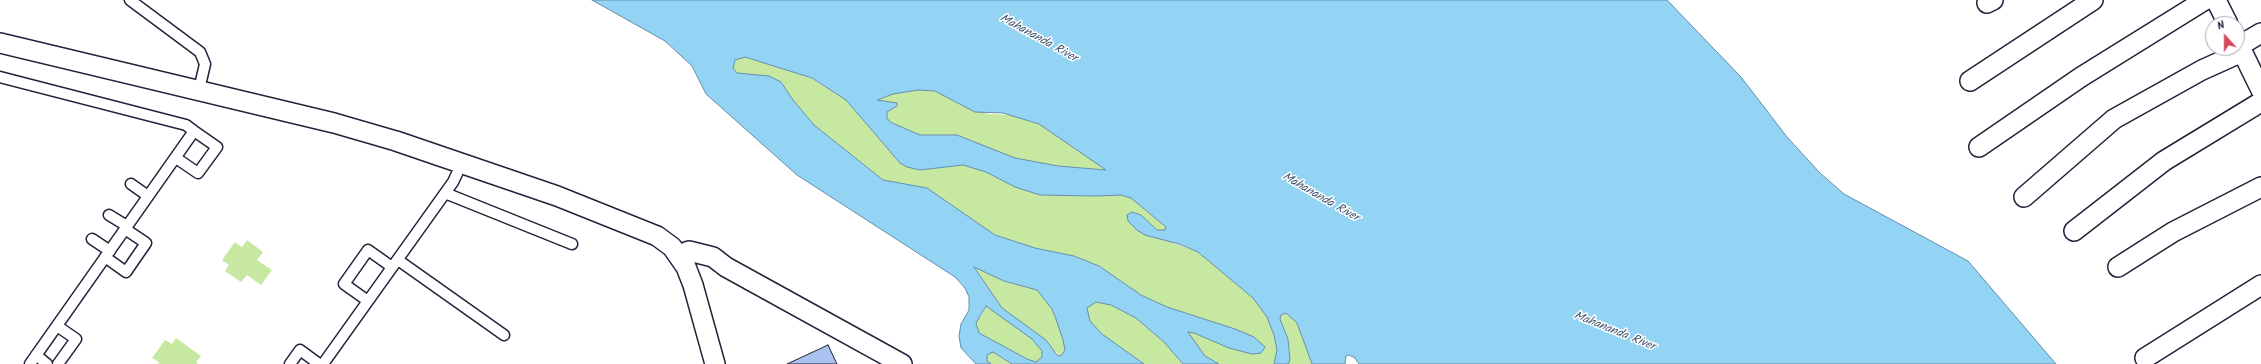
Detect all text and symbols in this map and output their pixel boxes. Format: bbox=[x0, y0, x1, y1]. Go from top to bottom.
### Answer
water label: Mahananda River bbox=[997, 12, 1079, 66]
north arrow bbox=[2205, 16, 2245, 56]
text: N bbox=[2215, 16, 2228, 35]
water label: Mahananda River bbox=[1279, 170, 1361, 226]
water label: Mahananda River bbox=[1571, 309, 1657, 355]

